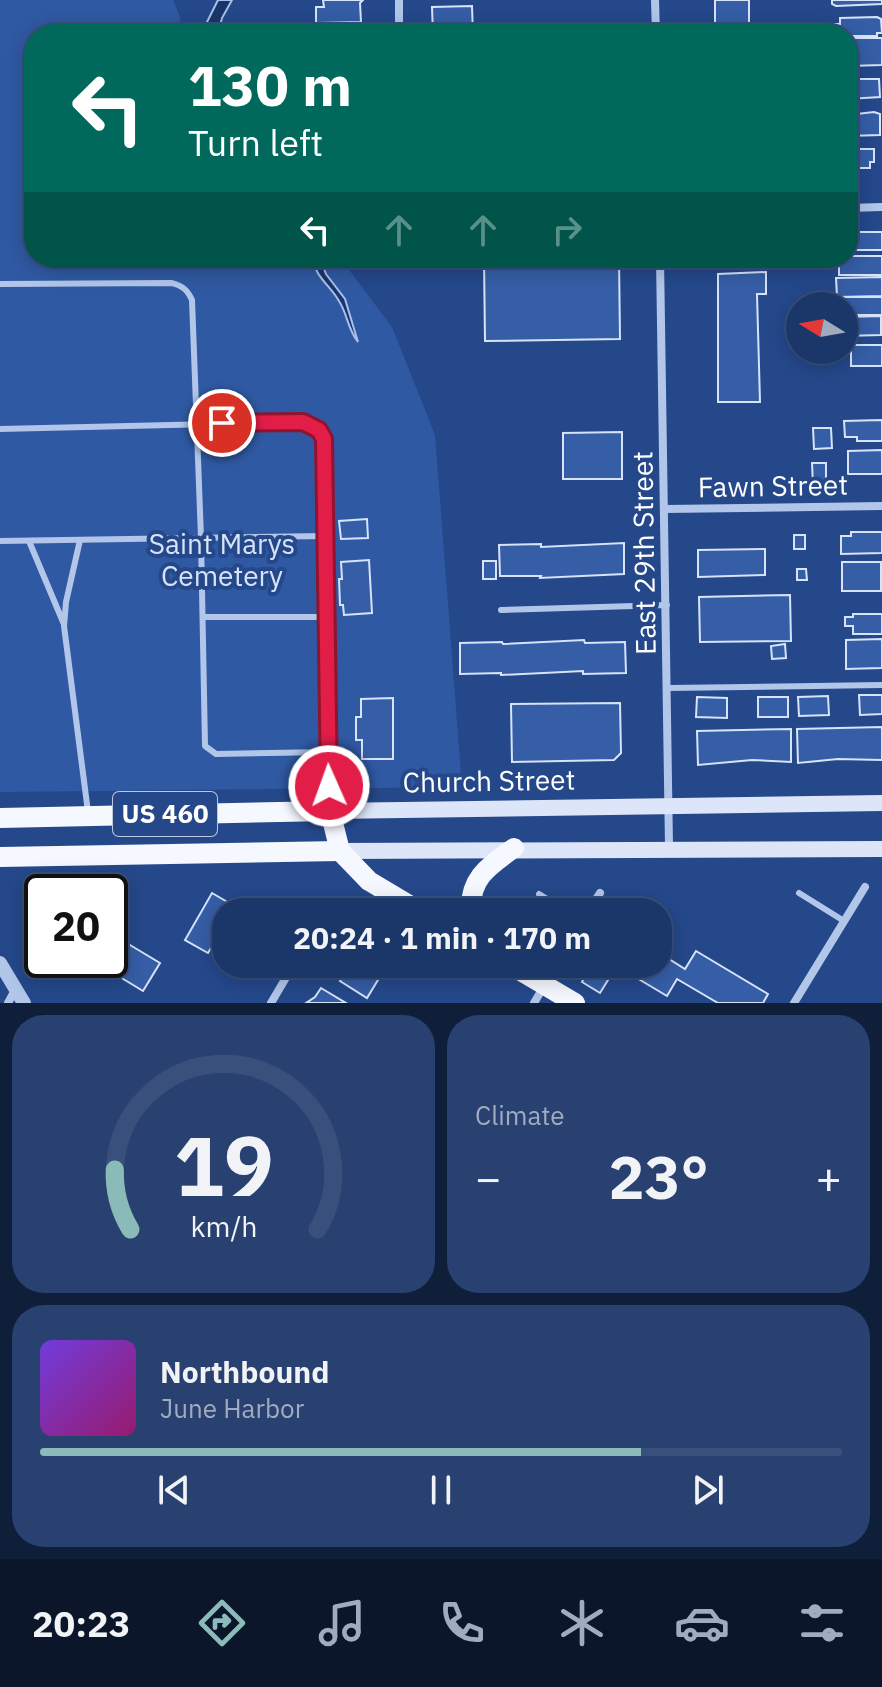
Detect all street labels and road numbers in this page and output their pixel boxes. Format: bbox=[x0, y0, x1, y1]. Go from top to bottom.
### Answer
street label: East 29th Street bbox=[623, 451, 664, 655]
street label: Fawn Street bbox=[698, 466, 848, 505]
street label: Church Street bbox=[402, 760, 576, 801]
road number: US 460 bbox=[113, 792, 217, 836]

